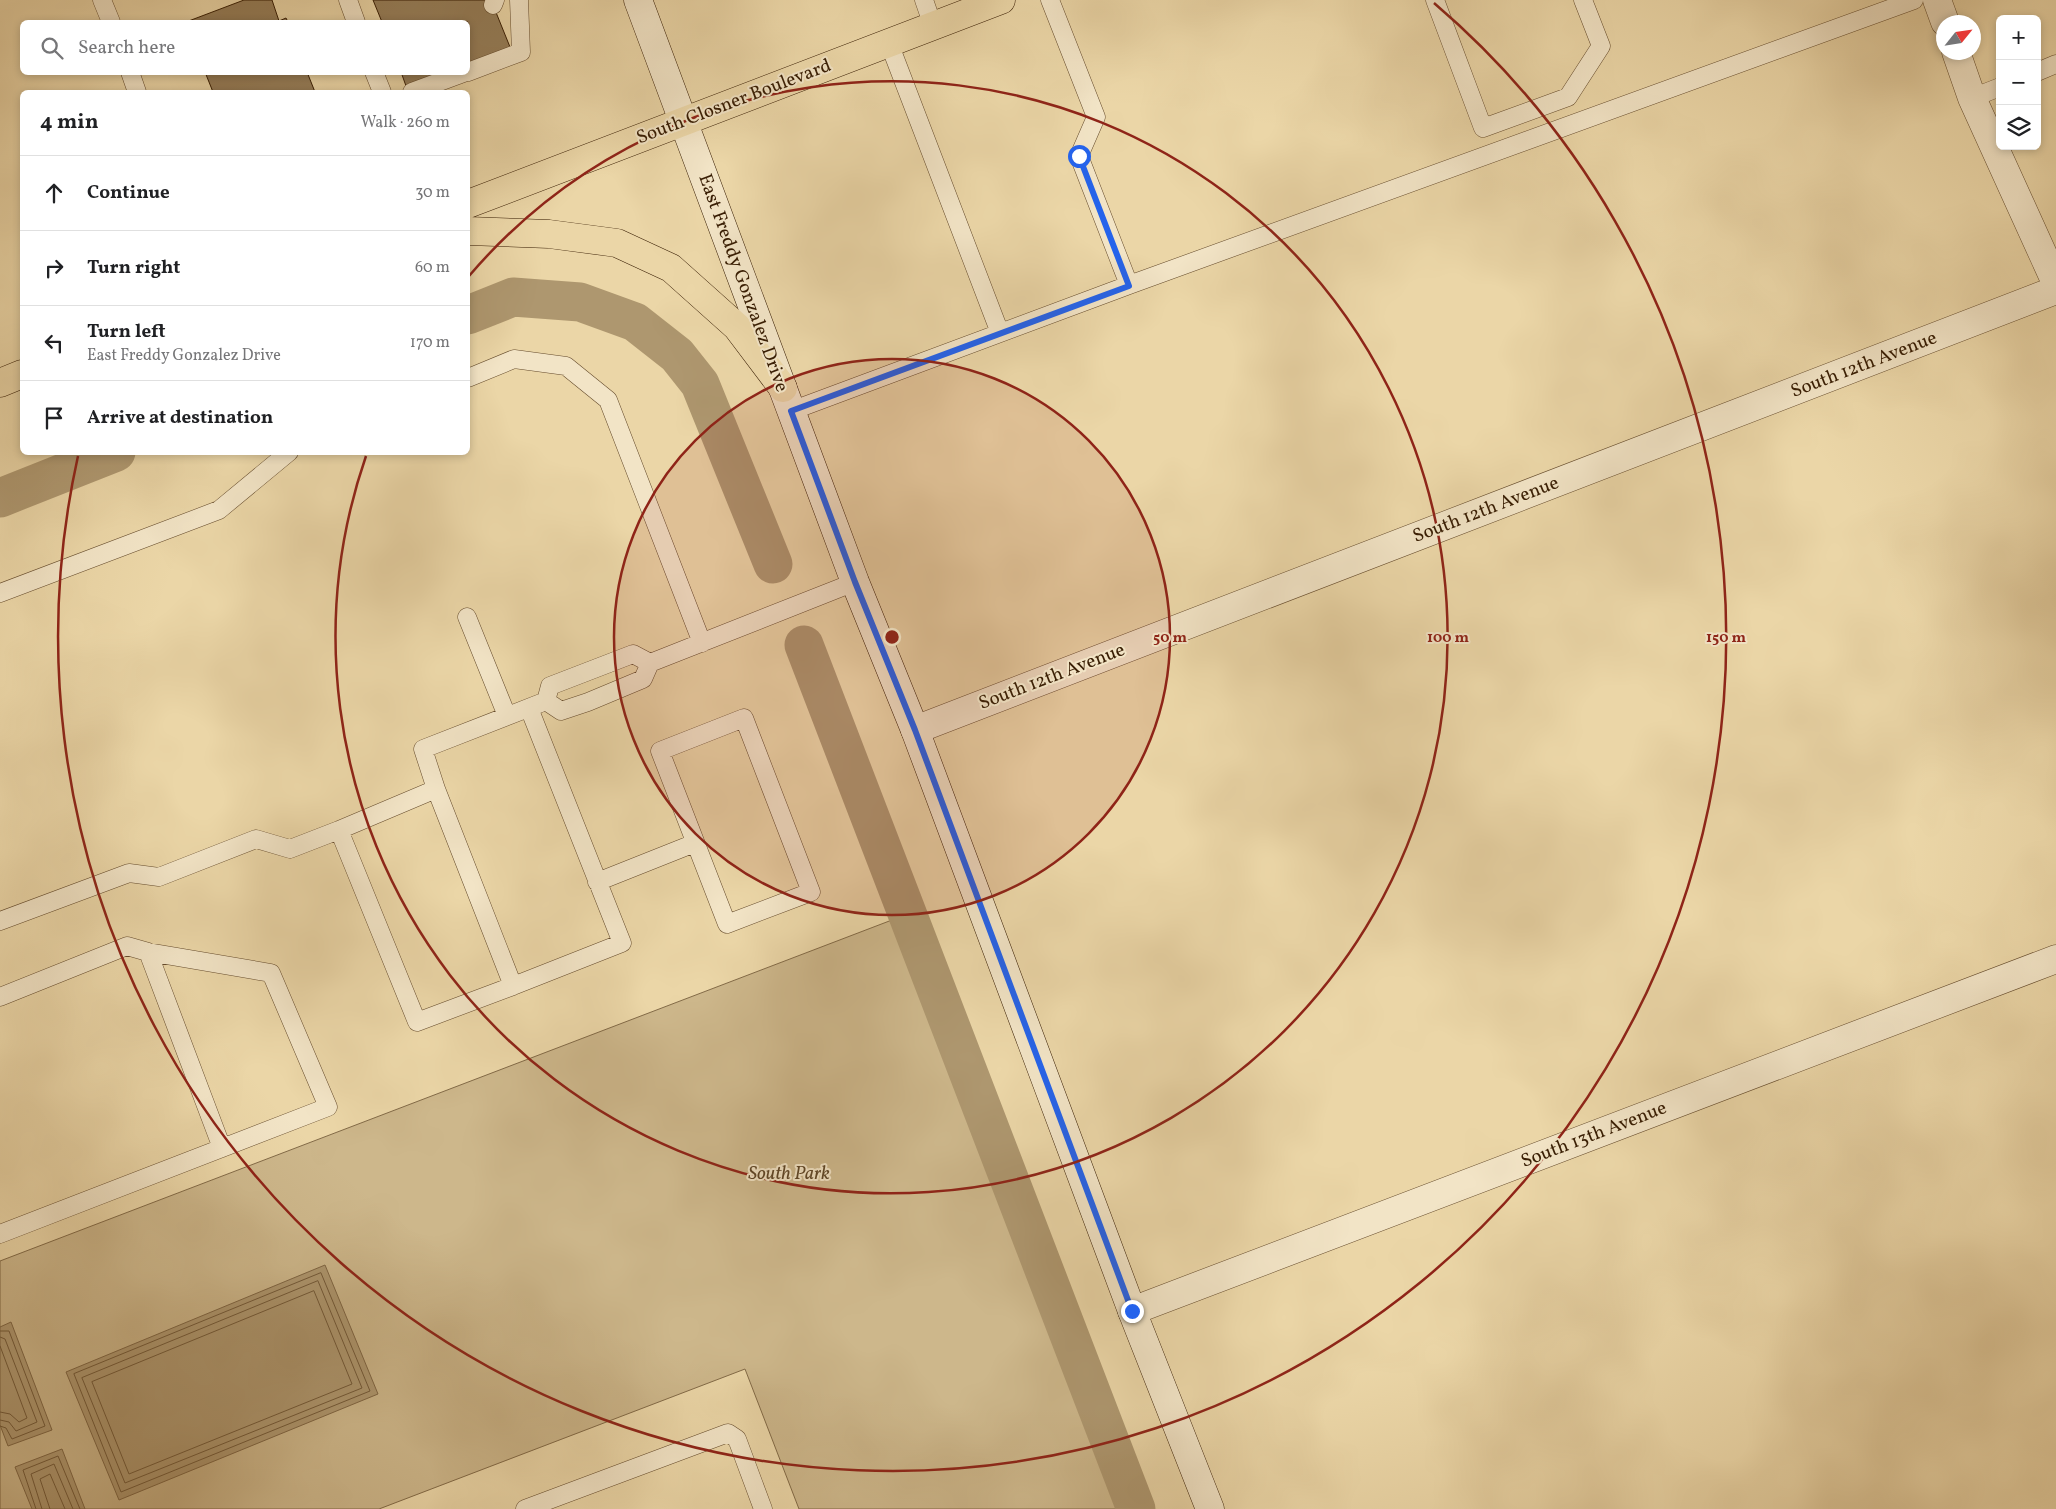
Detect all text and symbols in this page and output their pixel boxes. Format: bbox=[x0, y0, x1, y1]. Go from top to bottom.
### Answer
north arrow bbox=[1936, 15, 1981, 60]
map controls bbox=[1996, 15, 2041, 150]
button: + bbox=[1996, 15, 2041, 60]
search box bbox=[20, 20, 470, 75]
icon: search bbox=[38, 34, 66, 62]
text: Search here bbox=[78, 35, 175, 61]
street label: South Closner Boulevard bbox=[633, 53, 835, 151]
button: − bbox=[1996, 60, 2041, 105]
button: layers bbox=[1996, 105, 2041, 150]
text: 4 min bbox=[40, 108, 99, 137]
text: Walk · 260 m bbox=[360, 112, 450, 134]
route start bbox=[1068, 145, 1091, 168]
street label: East Freddy Gonzalez Drive bbox=[691, 170, 795, 396]
icon: ahead bbox=[40, 179, 68, 207]
text: Continue bbox=[87, 180, 170, 206]
text: 30 m bbox=[415, 182, 450, 204]
icon: right bbox=[40, 254, 68, 282]
text: Turn right bbox=[87, 255, 180, 281]
text: 60 m bbox=[415, 257, 450, 279]
text: Turn left bbox=[87, 319, 166, 345]
street label: South 12th Avenue bbox=[1787, 325, 1941, 405]
icon: left bbox=[40, 329, 68, 357]
text: 170 m bbox=[410, 332, 450, 354]
text: East Freddy Gonzalez Drive bbox=[87, 345, 281, 367]
icon: arrive bbox=[40, 404, 68, 432]
text: Arrive at destination bbox=[87, 405, 273, 431]
street label: South 12th Avenue bbox=[1409, 470, 1563, 550]
centre of rings bbox=[883, 628, 901, 646]
text: 50 m bbox=[1153, 628, 1187, 649]
text: 100 m bbox=[1427, 628, 1470, 649]
text: 150 m bbox=[1706, 628, 1746, 649]
street label: South 12th Avenue bbox=[975, 637, 1129, 717]
street label: South 13th Avenue bbox=[1517, 1095, 1671, 1175]
park label: South Park bbox=[748, 1161, 830, 1187]
route end bbox=[1121, 1300, 1144, 1323]

